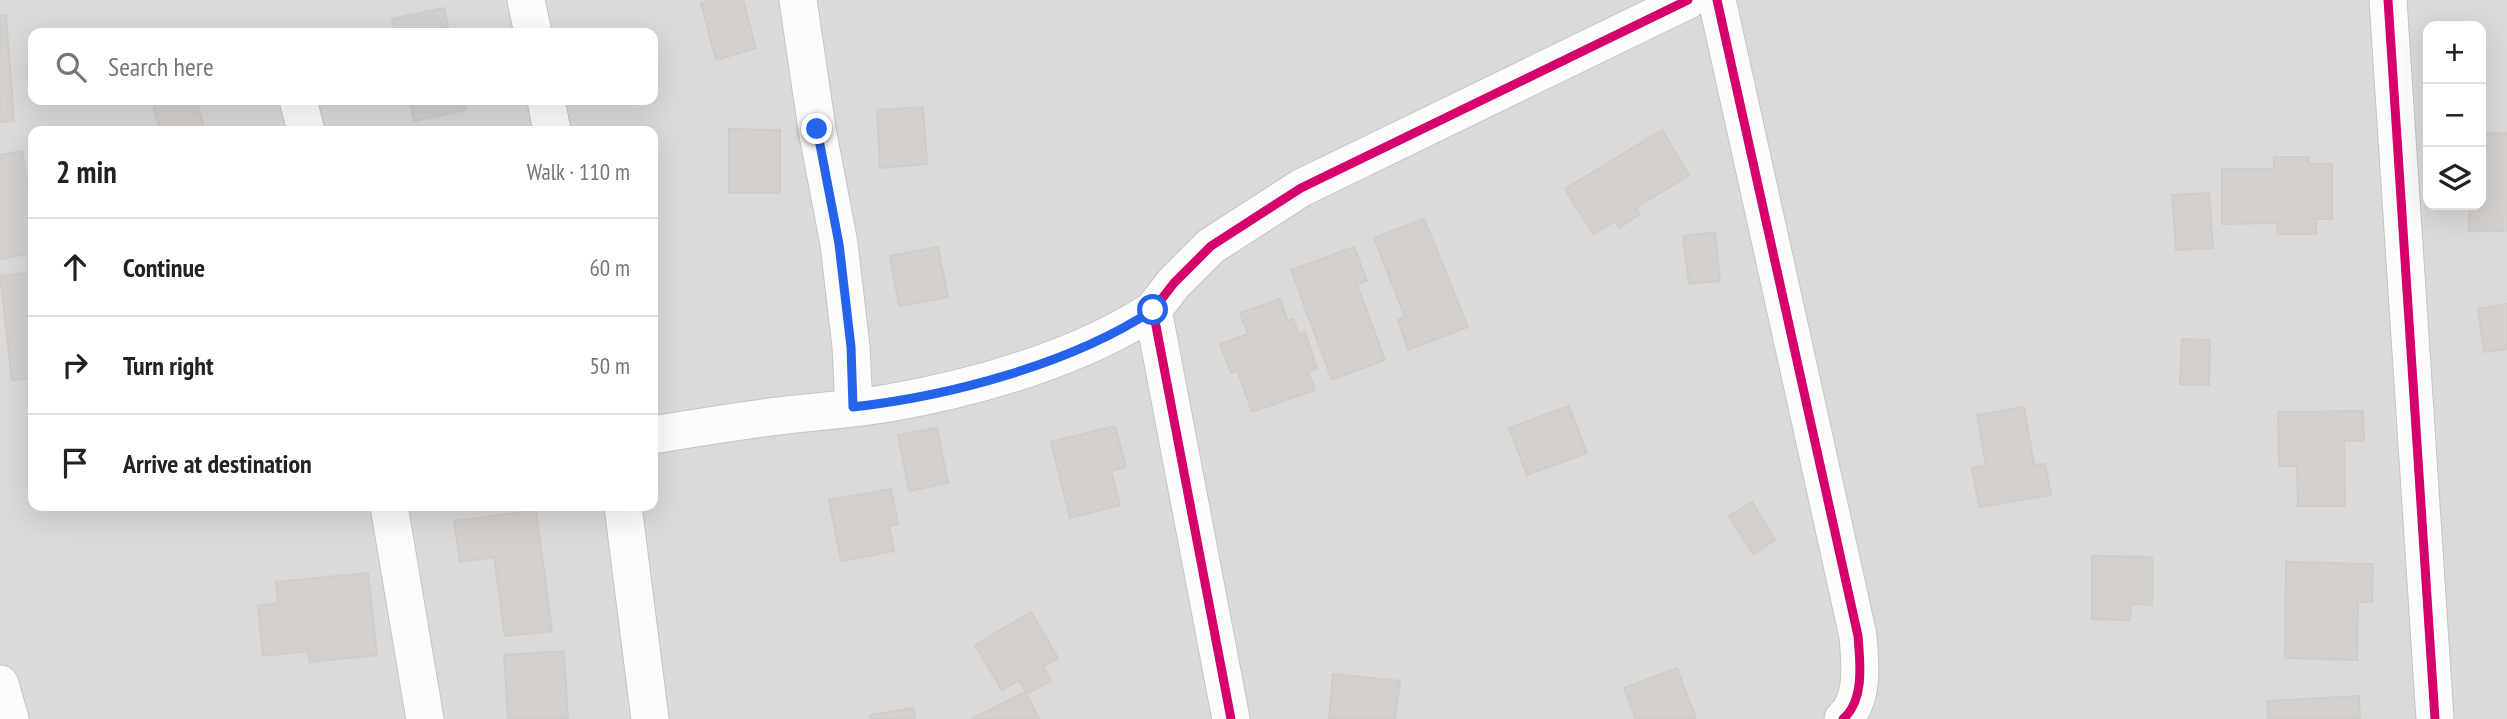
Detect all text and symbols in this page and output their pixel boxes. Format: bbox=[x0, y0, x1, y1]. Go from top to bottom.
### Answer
map controls bbox=[2423, 21, 2486, 210]
button: + bbox=[2423, 21, 2486, 84]
search box bbox=[28, 28, 658, 105]
icon: search bbox=[52, 48, 90, 86]
text: Search here bbox=[108, 50, 214, 83]
button: − bbox=[2423, 84, 2486, 147]
route end bbox=[801, 113, 832, 144]
button: layers bbox=[2423, 147, 2486, 210]
text: 2 min bbox=[56, 152, 117, 191]
text: Walk · 110 m bbox=[527, 157, 630, 186]
icon: ahead bbox=[56, 248, 94, 286]
text: Continue bbox=[123, 251, 205, 284]
text: 60 m bbox=[589, 253, 630, 282]
route start bbox=[1137, 294, 1168, 325]
icon: right bbox=[56, 346, 94, 384]
text: Turn right bbox=[123, 349, 214, 382]
text: 50 m bbox=[589, 351, 630, 380]
icon: arrive bbox=[56, 444, 94, 482]
text: Arrive at destination bbox=[123, 447, 312, 480]

